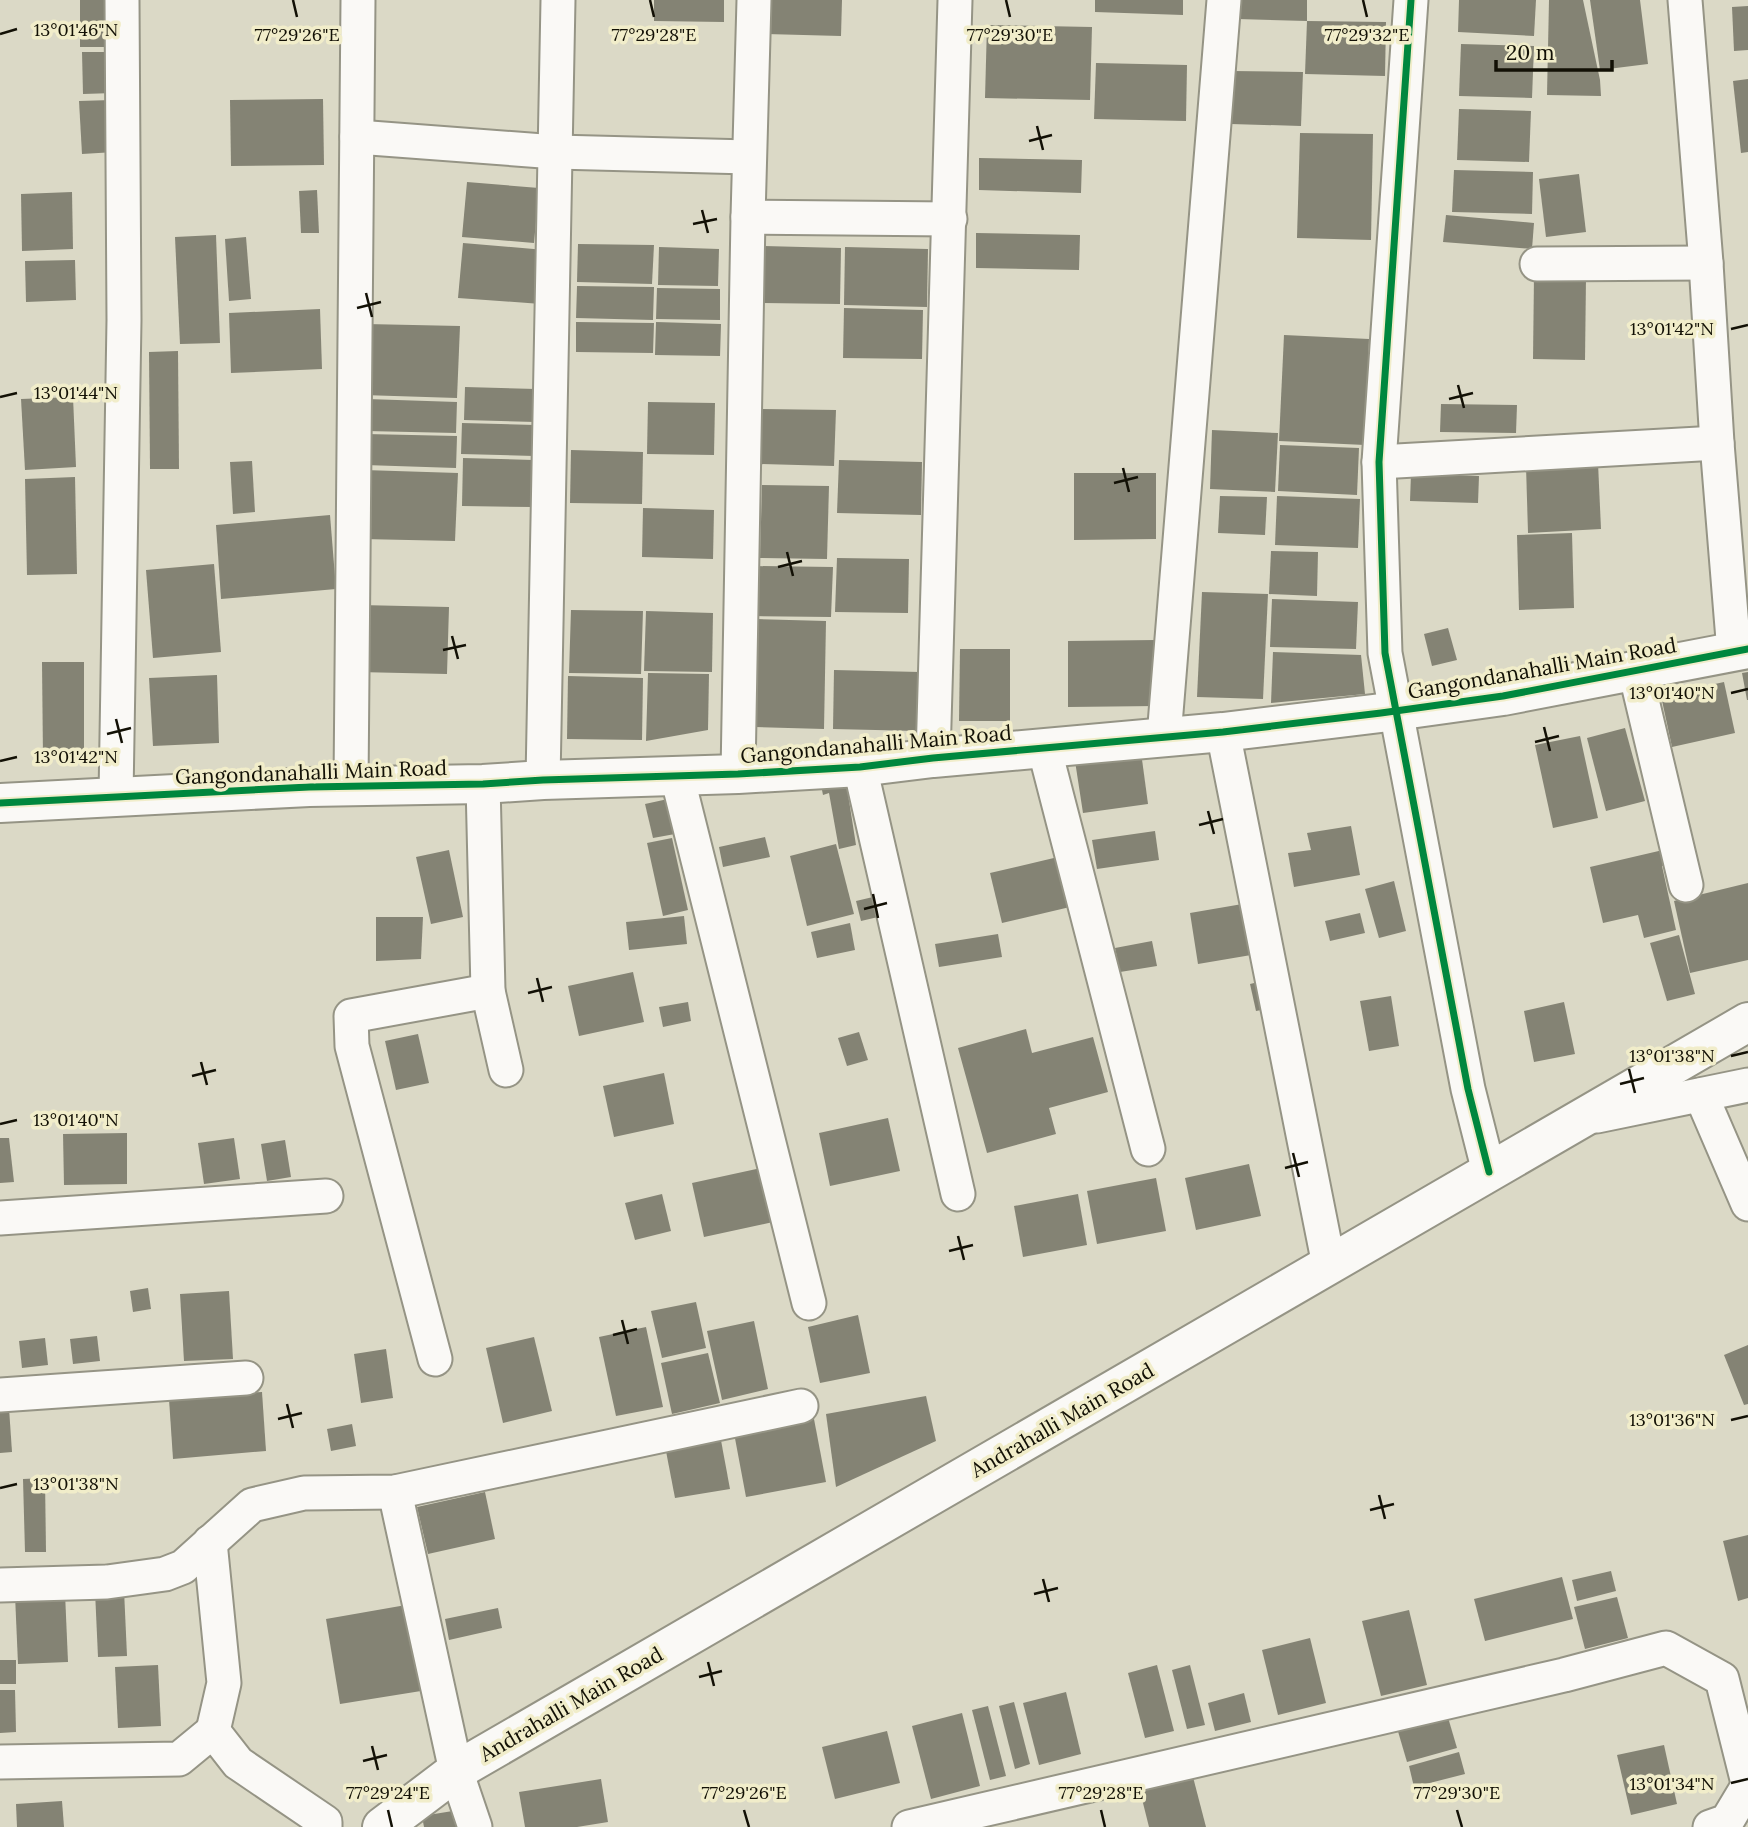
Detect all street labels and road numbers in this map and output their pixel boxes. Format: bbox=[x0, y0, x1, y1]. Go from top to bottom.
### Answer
street label: Gangondanahalli Main Road bbox=[1406, 631, 1678, 705]
street label: Gangondanahalli Main Road bbox=[739, 719, 1013, 769]
street label: Gangondanahalli Main Road bbox=[174, 754, 448, 790]
street label: Andrahalli Main Road bbox=[965, 1356, 1159, 1484]
street label: Andrahalli Main Road bbox=[474, 1640, 668, 1768]

